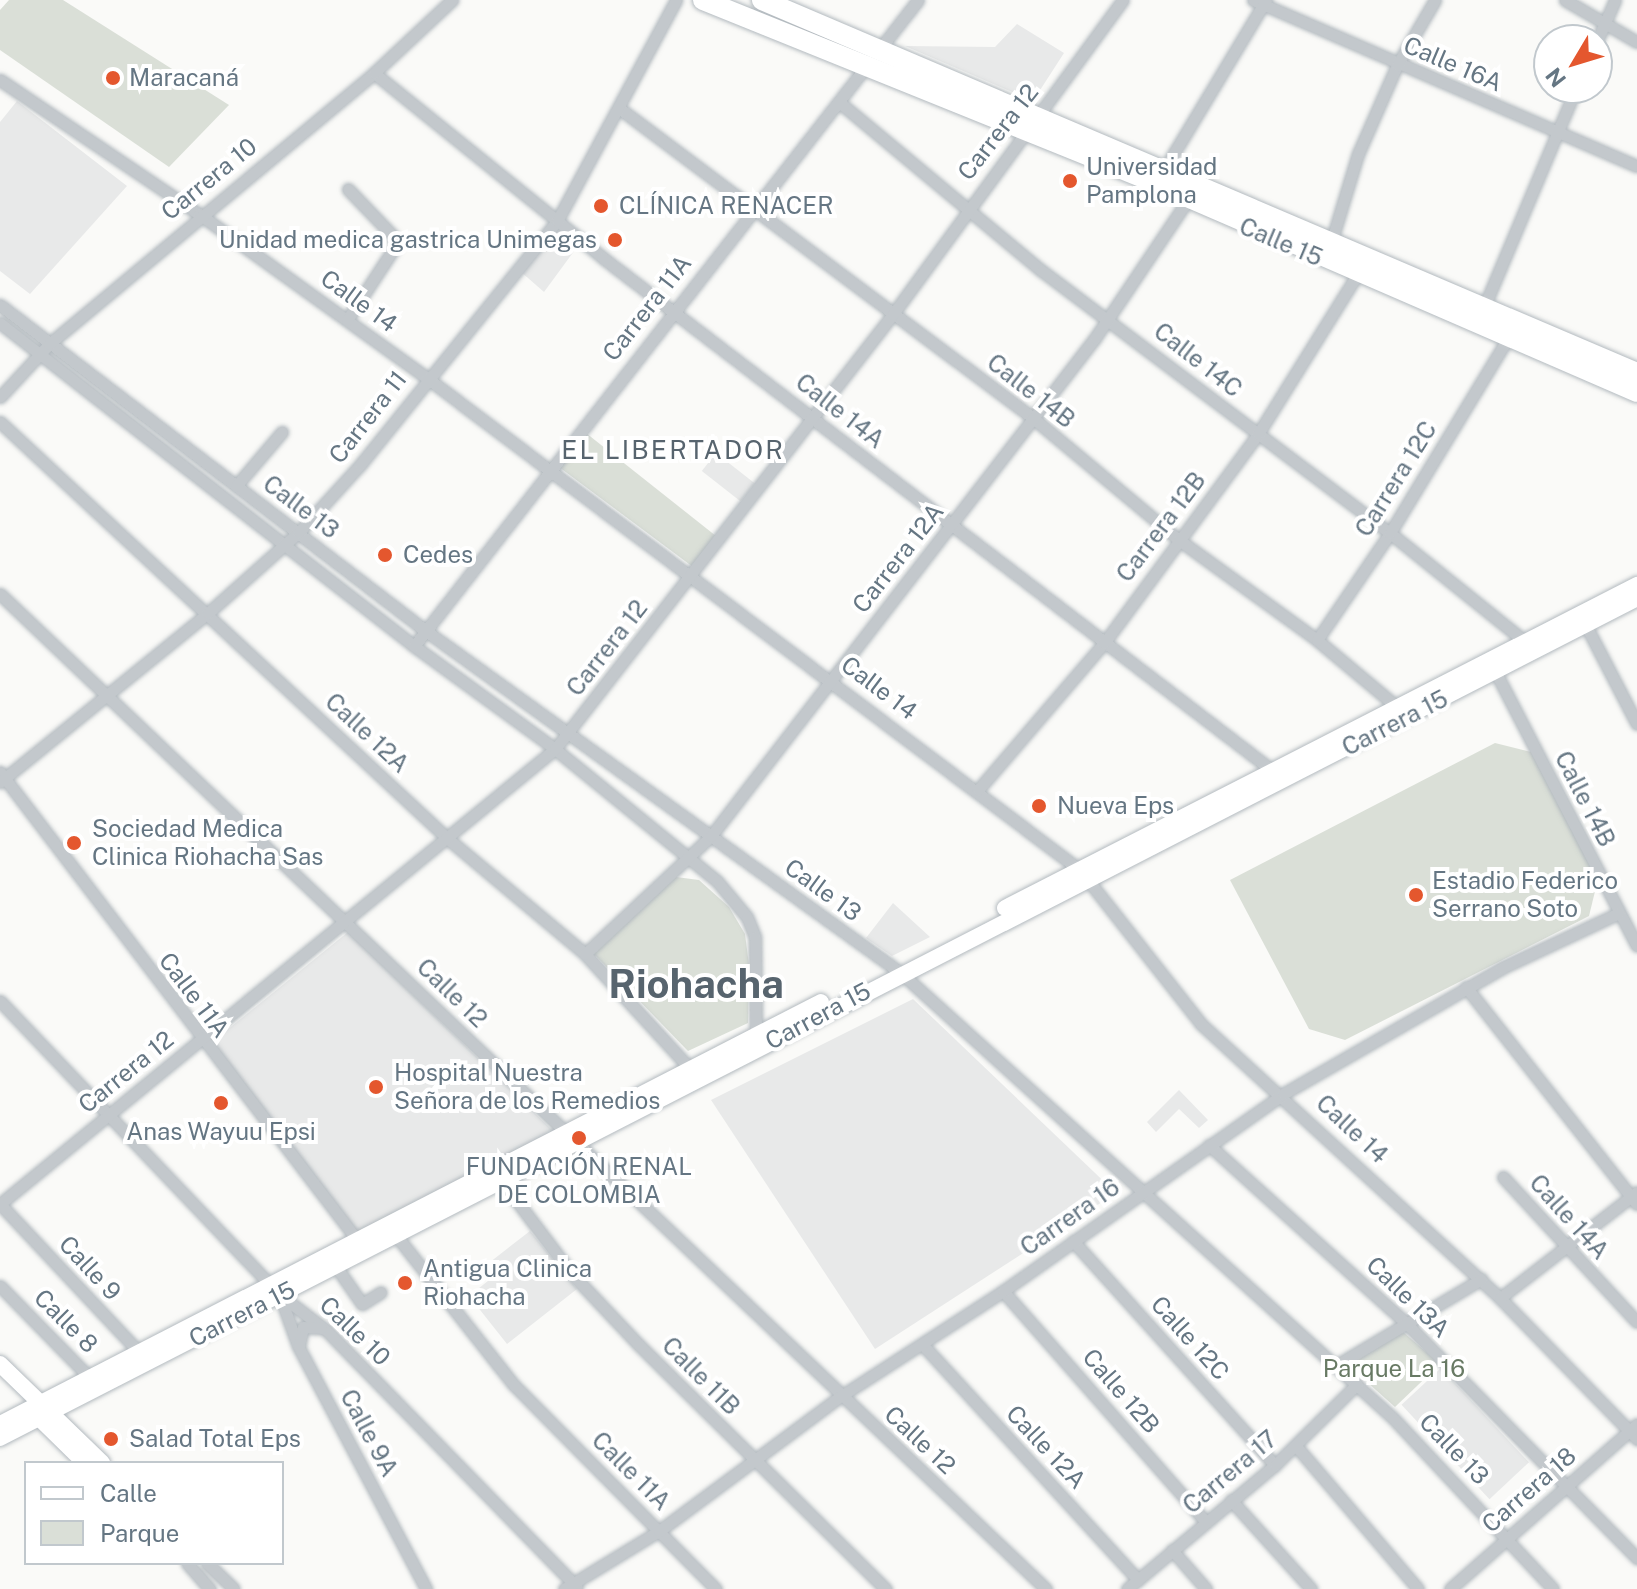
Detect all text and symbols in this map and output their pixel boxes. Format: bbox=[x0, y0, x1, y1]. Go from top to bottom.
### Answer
north arrow bbox=[1533, 24, 1613, 104]
street label: Calle 16A bbox=[1399, 30, 1507, 98]
text: N bbox=[1540, 63, 1571, 92]
place label: Maracaná bbox=[129, 64, 239, 92]
marker: Maracaná bbox=[104, 69, 122, 87]
street label: Carrera 12 bbox=[952, 78, 1044, 186]
street label: Carrera 10 bbox=[156, 132, 262, 226]
place label: Universidad Pamplona bbox=[1086, 153, 1217, 209]
marker: Universidad Pamplona bbox=[1061, 172, 1079, 190]
place label: CLÍNICA RENACER bbox=[619, 192, 834, 220]
marker: CLÍNICA RENACER bbox=[590, 195, 612, 217]
street label: Calle 15 bbox=[1235, 212, 1327, 272]
place label: Unidad medica gastrica Unimegas bbox=[219, 226, 597, 254]
marker: Unidad medica gastrica Unimegas bbox=[604, 229, 626, 251]
street label: Carrera 11A bbox=[597, 249, 697, 367]
street label: Calle 14 bbox=[315, 264, 403, 338]
street label: Calle 14C bbox=[1148, 317, 1248, 403]
street label: Calle 14B bbox=[981, 348, 1081, 434]
street label: Carrera 11 bbox=[323, 365, 413, 469]
street label: Calle 14A bbox=[790, 367, 890, 455]
street label: Carrera 12C bbox=[1349, 416, 1443, 542]
district label: EL LIBERTADOR bbox=[561, 434, 785, 466]
street label: Carrera 12B bbox=[1110, 466, 1212, 588]
street label: Calle 13 bbox=[257, 469, 345, 545]
street label: Carrera 12A bbox=[846, 498, 950, 618]
place label: Cedes bbox=[403, 541, 473, 569]
marker: Cedes bbox=[374, 544, 396, 566]
street label: Carrera 12 bbox=[561, 594, 653, 702]
street label: Calle 14 bbox=[835, 650, 923, 726]
street label: Carrera 15 bbox=[1337, 684, 1453, 762]
street label: Calle 12A bbox=[319, 687, 415, 779]
street label: Calle 14B bbox=[1549, 746, 1621, 852]
place label: Nueva Eps bbox=[1057, 792, 1174, 820]
marker: Nueva Eps bbox=[1028, 795, 1050, 817]
place label: Sociedad Medica Clinica Riohacha Sas bbox=[92, 815, 323, 871]
marker: Sociedad Medica Clinica Riohacha Sas bbox=[63, 832, 85, 854]
street label: Calle 13 bbox=[779, 853, 867, 927]
place label: Estadio Federico Serrano Soto bbox=[1432, 867, 1618, 923]
marker: Estadio Federico Serrano Soto bbox=[1407, 886, 1425, 904]
street label: Calle 11A bbox=[153, 947, 235, 1043]
street label: Calle 12 bbox=[411, 953, 493, 1033]
district label: Riohacha bbox=[608, 960, 784, 1008]
street label: Carrera 15 bbox=[760, 976, 876, 1056]
street label: Carrera 12 bbox=[73, 1025, 179, 1119]
place label: Hospital Nuestra Señora de los Remedios bbox=[394, 1059, 661, 1115]
marker: Hospital Nuestra Señora de los Remedios bbox=[365, 1076, 387, 1098]
street label: Calle 14 bbox=[1310, 1089, 1394, 1169]
marker: Anas Wayuu Epsi bbox=[210, 1092, 232, 1114]
place label: Anas Wayuu Epsi bbox=[126, 1118, 316, 1146]
marker: FUNDACIÓN RENAL DE COLOMBIA bbox=[568, 1127, 590, 1149]
place label: FUNDACIÓN RENAL DE COLOMBIA bbox=[466, 1153, 692, 1209]
street label: Calle 14A bbox=[1523, 1169, 1615, 1265]
street label: Carrera 16 bbox=[1015, 1172, 1125, 1262]
street label: Calle 9 bbox=[53, 1230, 127, 1306]
street label: Calle 13A bbox=[1360, 1250, 1456, 1344]
place label: Antigua Clinica Riohacha bbox=[423, 1255, 592, 1311]
marker: Antigua Clinica Riohacha bbox=[394, 1272, 416, 1294]
street label: Carrera 15 bbox=[184, 1275, 300, 1353]
street label: Calle 8 bbox=[28, 1283, 104, 1359]
street label: Calle 10 bbox=[314, 1290, 396, 1372]
street label: Calle 12C bbox=[1145, 1290, 1235, 1386]
street label: Calle 11B bbox=[656, 1331, 746, 1421]
street label: Calle 12B bbox=[1076, 1343, 1166, 1439]
park label: Parque La 16 bbox=[1323, 1355, 1465, 1383]
street label: Calle 9A bbox=[334, 1384, 404, 1482]
street label: Calle 12A bbox=[1000, 1399, 1092, 1495]
street label: Calle 12 bbox=[878, 1400, 962, 1480]
street label: Calle 13 bbox=[1413, 1408, 1495, 1490]
street label: Carrera 17 bbox=[1177, 1424, 1283, 1520]
place label: Salad Total Eps bbox=[129, 1425, 301, 1453]
street label: Calle 11A bbox=[586, 1426, 676, 1516]
marker: Salad Total Eps bbox=[100, 1428, 122, 1450]
street label: Carrera 18 bbox=[1476, 1441, 1582, 1539]
legend bbox=[24, 1461, 284, 1565]
text: Calle bbox=[100, 1479, 157, 1507]
text: Parque bbox=[100, 1519, 179, 1547]

